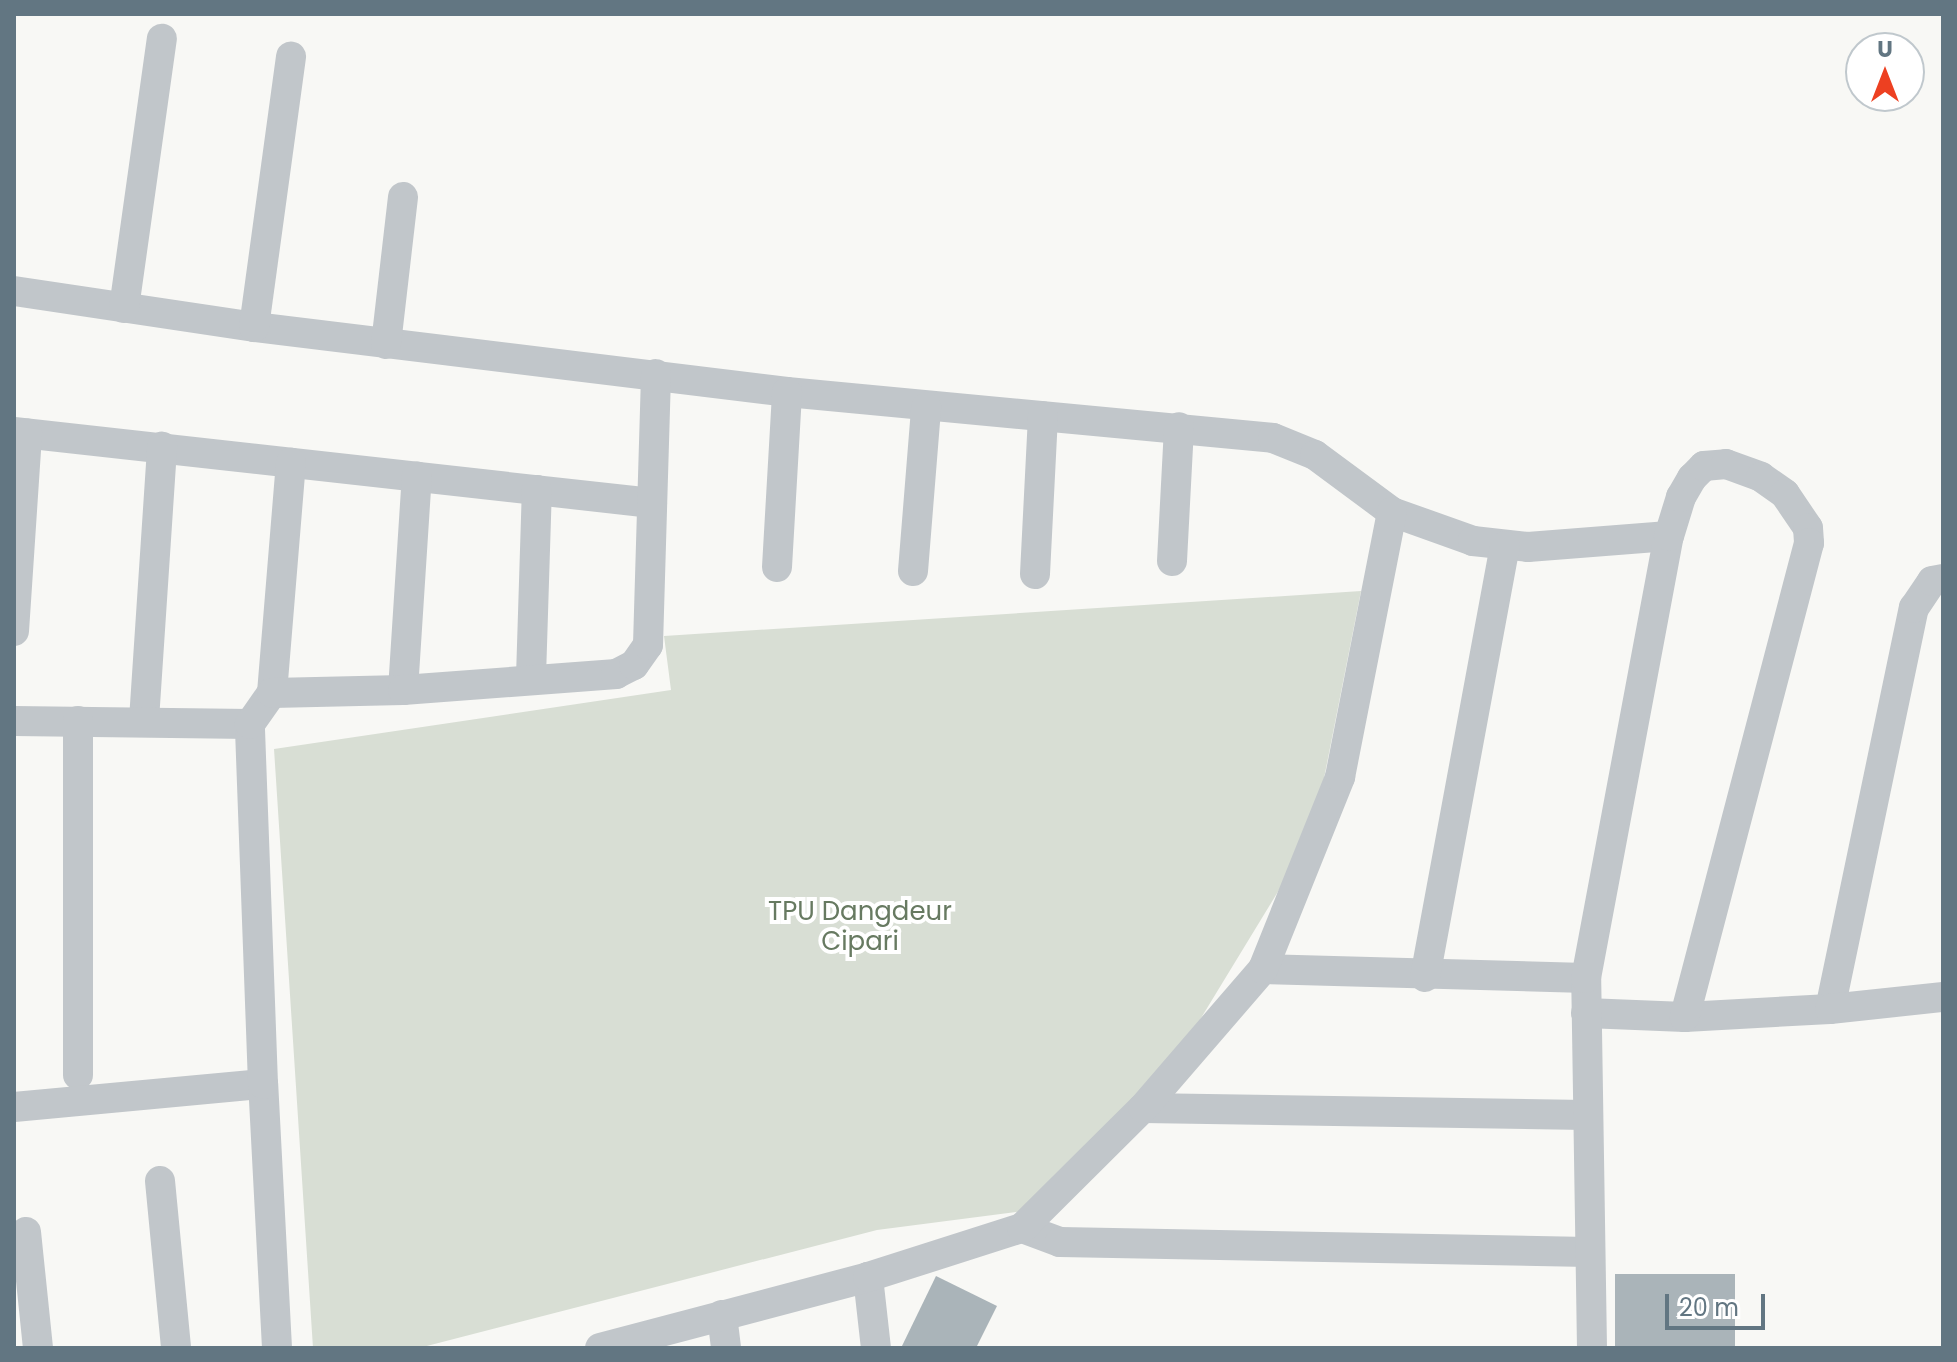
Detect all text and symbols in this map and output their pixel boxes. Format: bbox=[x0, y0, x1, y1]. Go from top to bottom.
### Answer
north arrow bbox=[1845, 32, 1925, 112]
text: U bbox=[1877, 34, 1893, 65]
park label: TPU Dangdeur Cipari bbox=[768, 896, 952, 958]
scale bar bbox=[1669, 1278, 1769, 1328]
text: 20 m bbox=[1679, 1291, 1739, 1324]

